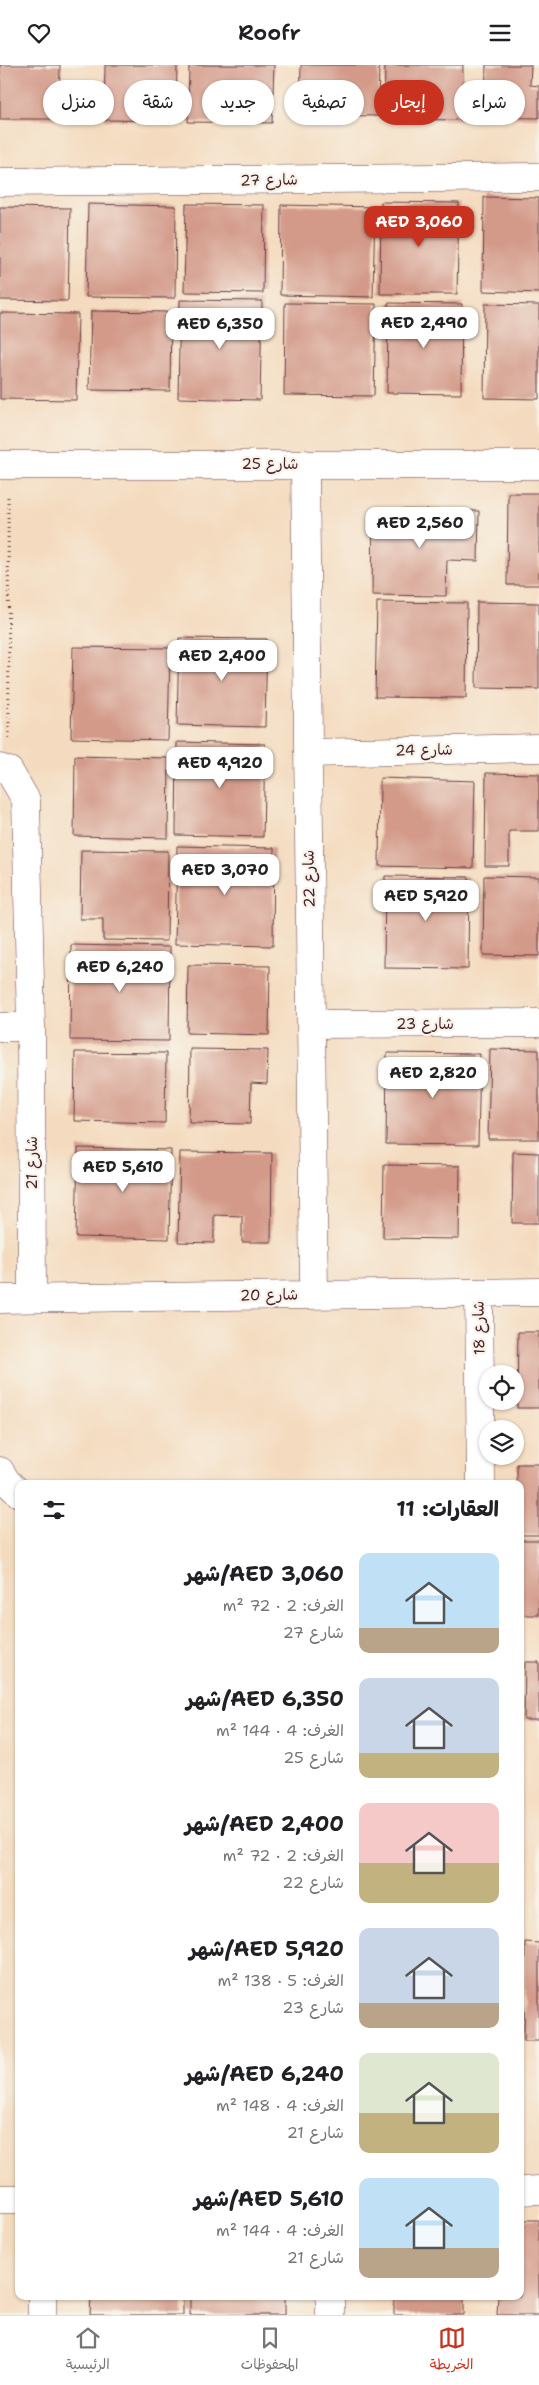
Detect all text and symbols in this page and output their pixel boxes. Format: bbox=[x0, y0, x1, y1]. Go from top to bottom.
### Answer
text: Roofr bbox=[238, 18, 301, 47]
icon: heart bbox=[25, 19, 53, 47]
icon: menu bbox=[486, 19, 514, 47]
chip: منزل bbox=[43, 80, 114, 125]
chip: شقة bbox=[124, 80, 192, 125]
chip: جديد bbox=[202, 80, 274, 125]
chip: تصفية bbox=[284, 80, 364, 125]
chip: إيجار bbox=[374, 80, 444, 125]
chip: شراء bbox=[454, 80, 525, 125]
street label: شارع 27 bbox=[240, 169, 298, 191]
pin: AED 3,060 bbox=[362, 205, 476, 248]
text: AED 3,060 bbox=[375, 211, 463, 232]
pin: AED 6,350 bbox=[163, 307, 277, 350]
pin: AED 2,490 bbox=[367, 307, 481, 349]
text: AED 2,490 bbox=[380, 312, 468, 333]
text: AED 6,350 bbox=[177, 313, 263, 334]
street label: شارع 25 bbox=[242, 454, 298, 474]
pin: AED 2,560 bbox=[363, 507, 477, 549]
text: AED 2,560 bbox=[376, 512, 464, 533]
pin: AED 2,400 bbox=[165, 639, 279, 682]
text: AED 2,400 bbox=[178, 645, 266, 666]
street label: شارع 24 bbox=[395, 739, 453, 761]
pin: AED 4,920 bbox=[163, 747, 277, 789]
text: AED 4,920 bbox=[177, 752, 263, 773]
street label: شارع 22 bbox=[298, 850, 320, 908]
pin: AED 3,070 bbox=[168, 853, 282, 896]
text: AED 3,070 bbox=[181, 859, 269, 880]
pin: AED 5,920 bbox=[369, 879, 483, 922]
text: AED 5,920 bbox=[384, 885, 468, 906]
pin: AED 6,240 bbox=[63, 951, 177, 993]
text: AED 6,240 bbox=[76, 956, 164, 977]
street label: شارع 23 bbox=[396, 1014, 454, 1034]
pin: AED 2,820 bbox=[376, 1057, 490, 1099]
text: AED 2,820 bbox=[389, 1062, 477, 1083]
street label: شارع 21 bbox=[22, 1136, 42, 1190]
pin: AED 5,610 bbox=[66, 1151, 180, 1193]
text: AED 5,610 bbox=[83, 1156, 163, 1177]
street label: شارع 20 bbox=[240, 1284, 298, 1306]
street label: شارع 18 bbox=[469, 1301, 489, 1355]
map controls bbox=[479, 1365, 524, 1465]
button: locate bbox=[479, 1365, 524, 1410]
button: layers bbox=[479, 1420, 524, 1465]
text: العقارات: 11 bbox=[396, 1495, 499, 1523]
icon: filters bbox=[40, 1496, 68, 1524]
text: AED 3,060/شهر bbox=[185, 1560, 344, 1588]
icon: home bbox=[399, 1573, 459, 1633]
text: الغرف: 2 · 72 m² bbox=[223, 1595, 344, 1616]
text: شارع 27 bbox=[283, 1622, 344, 1643]
text: AED 6,350/شهر bbox=[186, 1685, 344, 1713]
icon: home bbox=[399, 1698, 459, 1758]
text: الغرف: 4 · 144 m² bbox=[216, 1720, 344, 1741]
text: شارع 25 bbox=[283, 1747, 344, 1768]
text: AED 2,400/شهر bbox=[185, 1810, 344, 1838]
icon: home bbox=[399, 1823, 459, 1883]
text: الغرف: 2 · 72 m² bbox=[223, 1845, 344, 1866]
text: شارع 22 bbox=[282, 1872, 344, 1893]
text: AED 5,920/شهر bbox=[189, 1935, 344, 1963]
icon: home bbox=[399, 1948, 459, 2008]
text: الغرف: 5 · 138 m² bbox=[217, 1970, 344, 1991]
text: شارع 23 bbox=[282, 1997, 344, 2018]
text: AED 6,240/شهر bbox=[185, 2060, 344, 2088]
icon: home bbox=[399, 2073, 459, 2133]
text: الغرف: 4 · 148 m² bbox=[216, 2095, 344, 2116]
text: شارع 21 bbox=[287, 2122, 344, 2143]
text: AED 5,610/شهر bbox=[194, 2185, 344, 2213]
icon: home bbox=[399, 2198, 459, 2258]
text: الغرف: 4 · 144 m² bbox=[216, 2220, 344, 2241]
text: شارع 21 bbox=[287, 2247, 344, 2268]
tab: الرئيسية bbox=[66, 2324, 110, 2377]
tab: المحفوظات bbox=[241, 2324, 298, 2377]
tab: الخريطة bbox=[430, 2324, 473, 2377]

